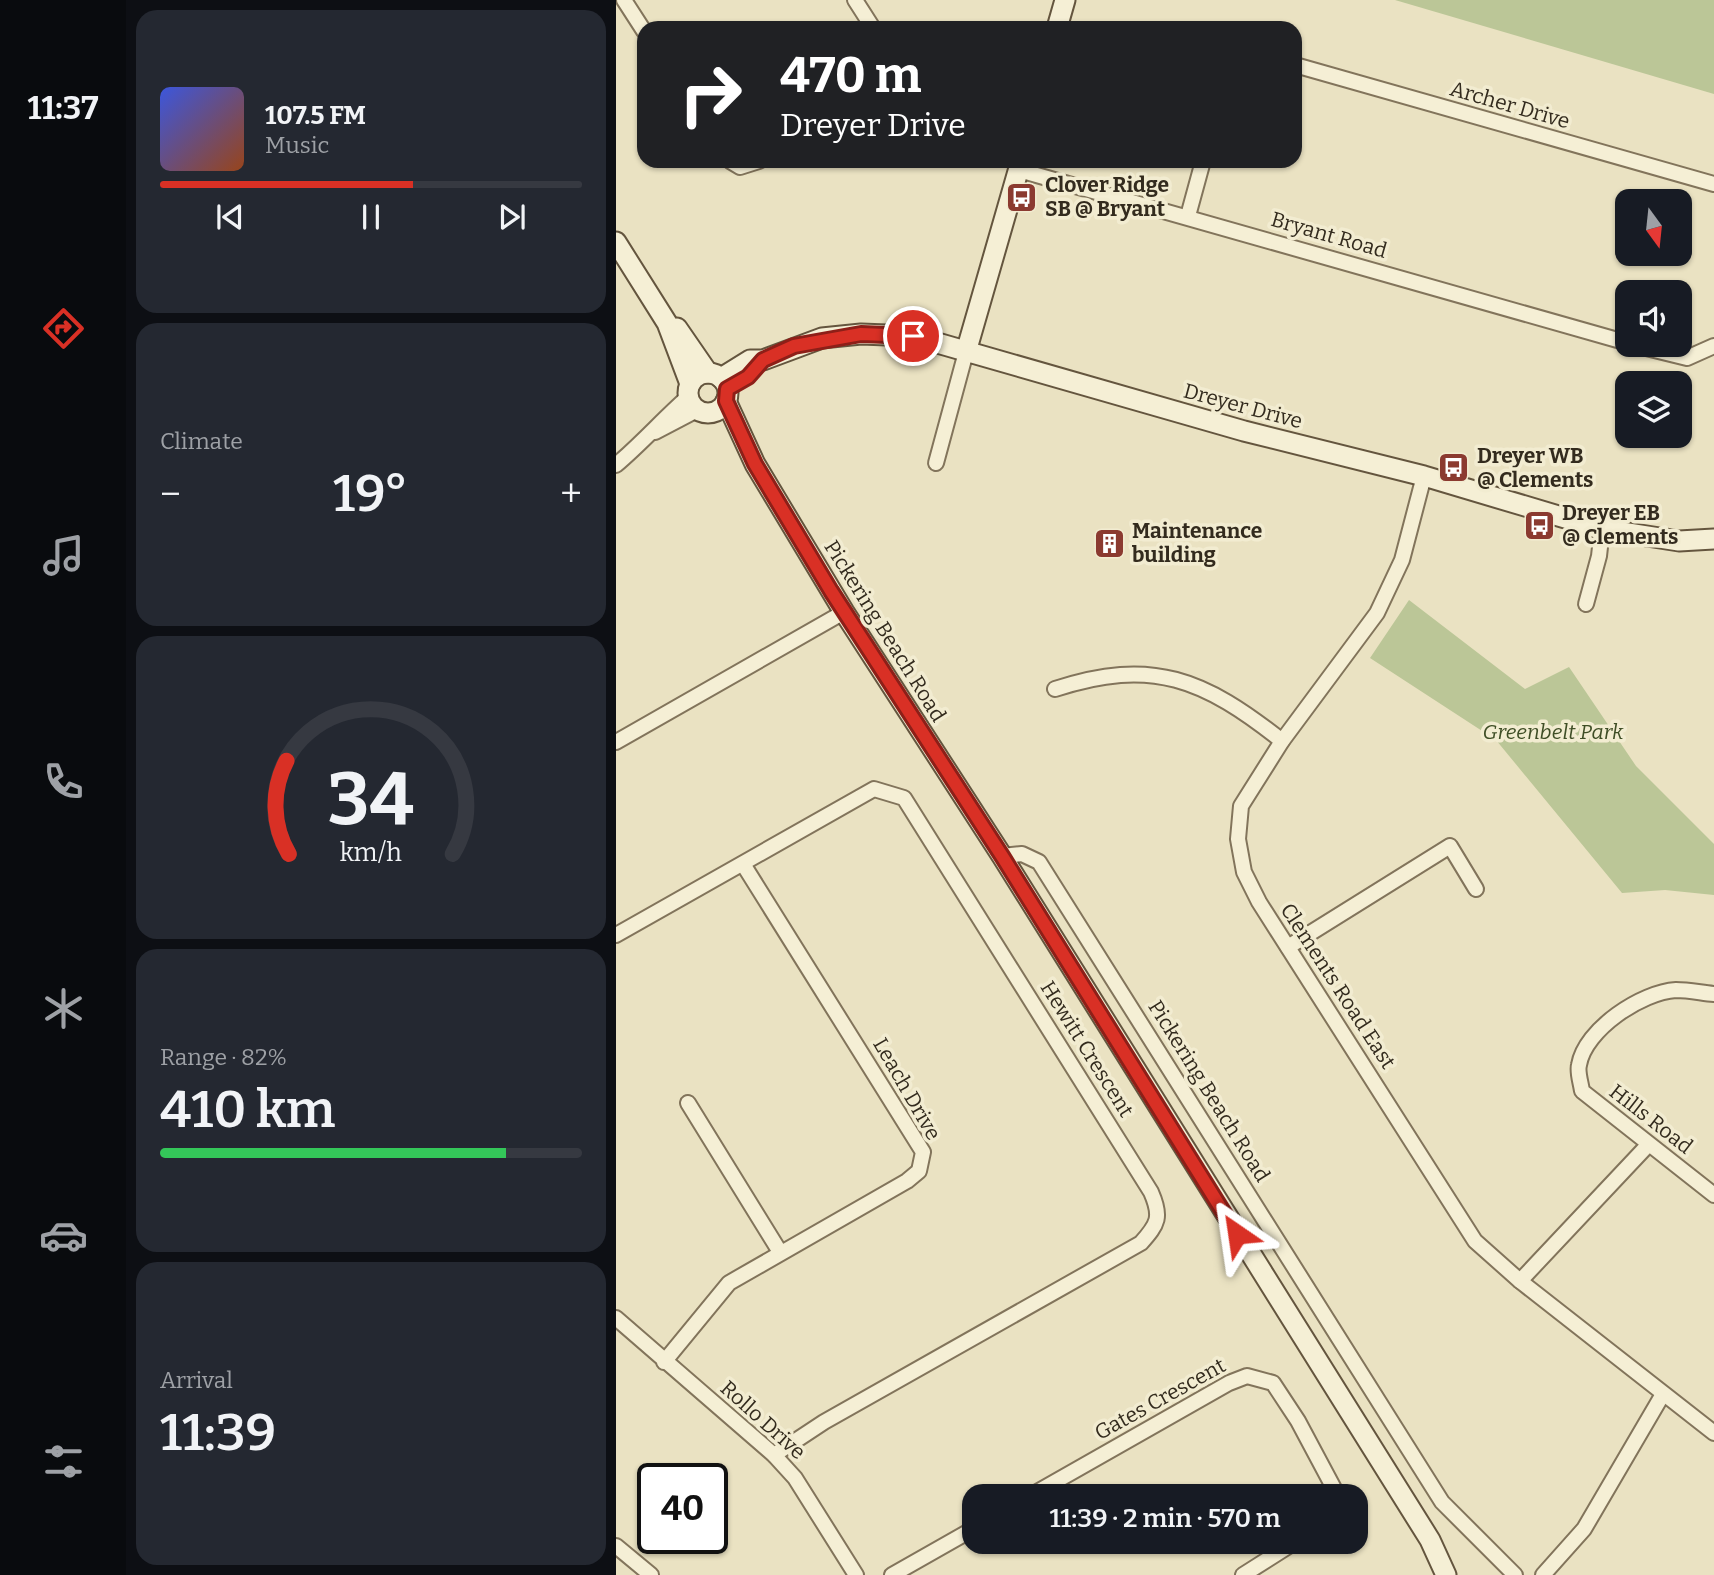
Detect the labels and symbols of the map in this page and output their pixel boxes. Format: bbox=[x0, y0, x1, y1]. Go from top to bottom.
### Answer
street label: Archer Drive bbox=[1447, 75, 1573, 135]
place label: Clover Ridge SB @ Bryant bbox=[1045, 172, 1169, 222]
bus stop icon: Clover Ridge SB @ Bryant bbox=[1005, 180, 1039, 214]
north arrow bbox=[1615, 189, 1692, 266]
street label: Bryant Road bbox=[1268, 206, 1390, 264]
pin bbox=[883, 306, 943, 366]
street label: Dreyer Drive bbox=[1181, 378, 1305, 434]
place label: Dreyer WB @ Clements bbox=[1477, 443, 1593, 493]
bus stop icon: Dreyer WB @ Clements bbox=[1437, 451, 1471, 485]
place label: Dreyer EB @ Clements bbox=[1562, 500, 1678, 550]
bus stop icon: Dreyer EB @ Clements bbox=[1522, 508, 1556, 542]
place label: Maintenance building bbox=[1132, 518, 1262, 568]
building icon: Maintenance building bbox=[1092, 526, 1126, 560]
street label: Pickering Beach Road bbox=[818, 535, 952, 727]
park label: Greenbelt Park bbox=[1483, 719, 1624, 745]
street label: Clements Road East bbox=[1275, 898, 1401, 1074]
street label: Hewitt Crescent bbox=[1035, 976, 1140, 1122]
street label: Pickering Beach Road bbox=[1142, 995, 1276, 1187]
street label: Leach Drive bbox=[867, 1033, 947, 1145]
street label: Hills Road bbox=[1604, 1078, 1698, 1160]
position arrow bbox=[1200, 1197, 1274, 1271]
street label: Gates Crescent bbox=[1090, 1352, 1230, 1446]
street label: Rollo Drive bbox=[715, 1375, 811, 1465]
speed limit sign: 40 bbox=[637, 1463, 728, 1554]

